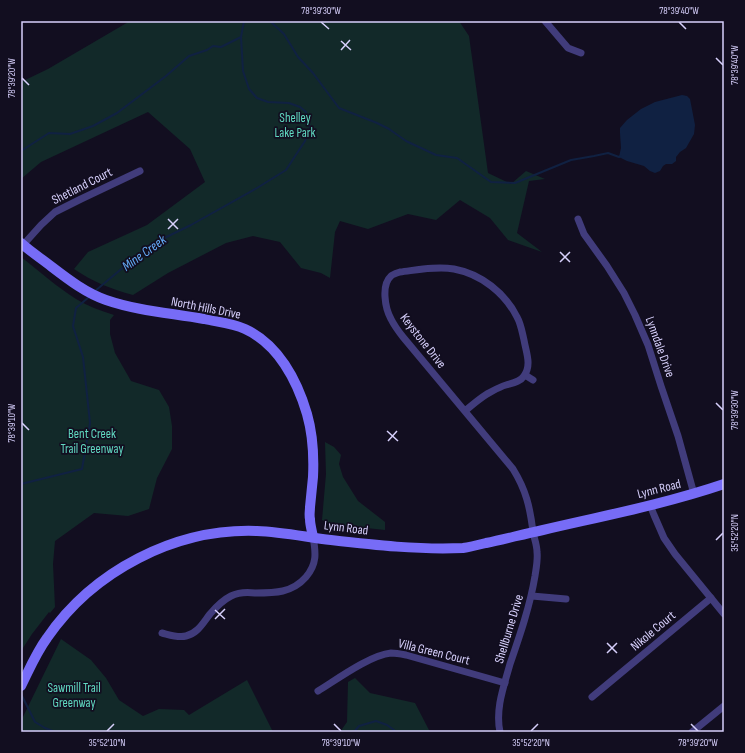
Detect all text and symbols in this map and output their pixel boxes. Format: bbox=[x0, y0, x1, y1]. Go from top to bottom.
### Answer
text: 78°39'30"W bbox=[301, 5, 341, 17]
text: 78°39'40"W bbox=[659, 5, 699, 17]
text: 78°39'40"W bbox=[729, 45, 741, 85]
text: 78°39'20"W bbox=[6, 58, 18, 98]
park label: Shelley Lake Park bbox=[275, 110, 315, 141]
street label: Shetland Court bbox=[49, 164, 115, 208]
water label: Mine Creek bbox=[118, 231, 170, 275]
street label: North Hills Drive bbox=[170, 293, 242, 323]
street label: Keystone Drive bbox=[397, 310, 449, 372]
street label: Lynndale Drive bbox=[642, 314, 678, 380]
text: 78°39'30"W bbox=[729, 390, 741, 430]
text: 78°39'10"W bbox=[6, 403, 18, 442]
park label: Bent Creek Trail Greenway bbox=[61, 426, 123, 457]
street label: Lynn Road bbox=[636, 476, 682, 502]
text: 35°52'20"N bbox=[729, 514, 741, 552]
street label: Lynn Road bbox=[323, 517, 369, 539]
street label: Shellburne Drive bbox=[491, 593, 527, 665]
street label: Nikole Court bbox=[627, 608, 679, 654]
street label: Villa Green Court bbox=[397, 635, 471, 669]
park label: Sawmill Trail Greenway bbox=[47, 680, 101, 711]
text: 35°52'10"N bbox=[89, 737, 125, 749]
text: 78°39'10"W bbox=[322, 737, 361, 749]
text: 35°52'20"N bbox=[512, 737, 550, 749]
text: 78°39'20"W bbox=[678, 737, 718, 749]

